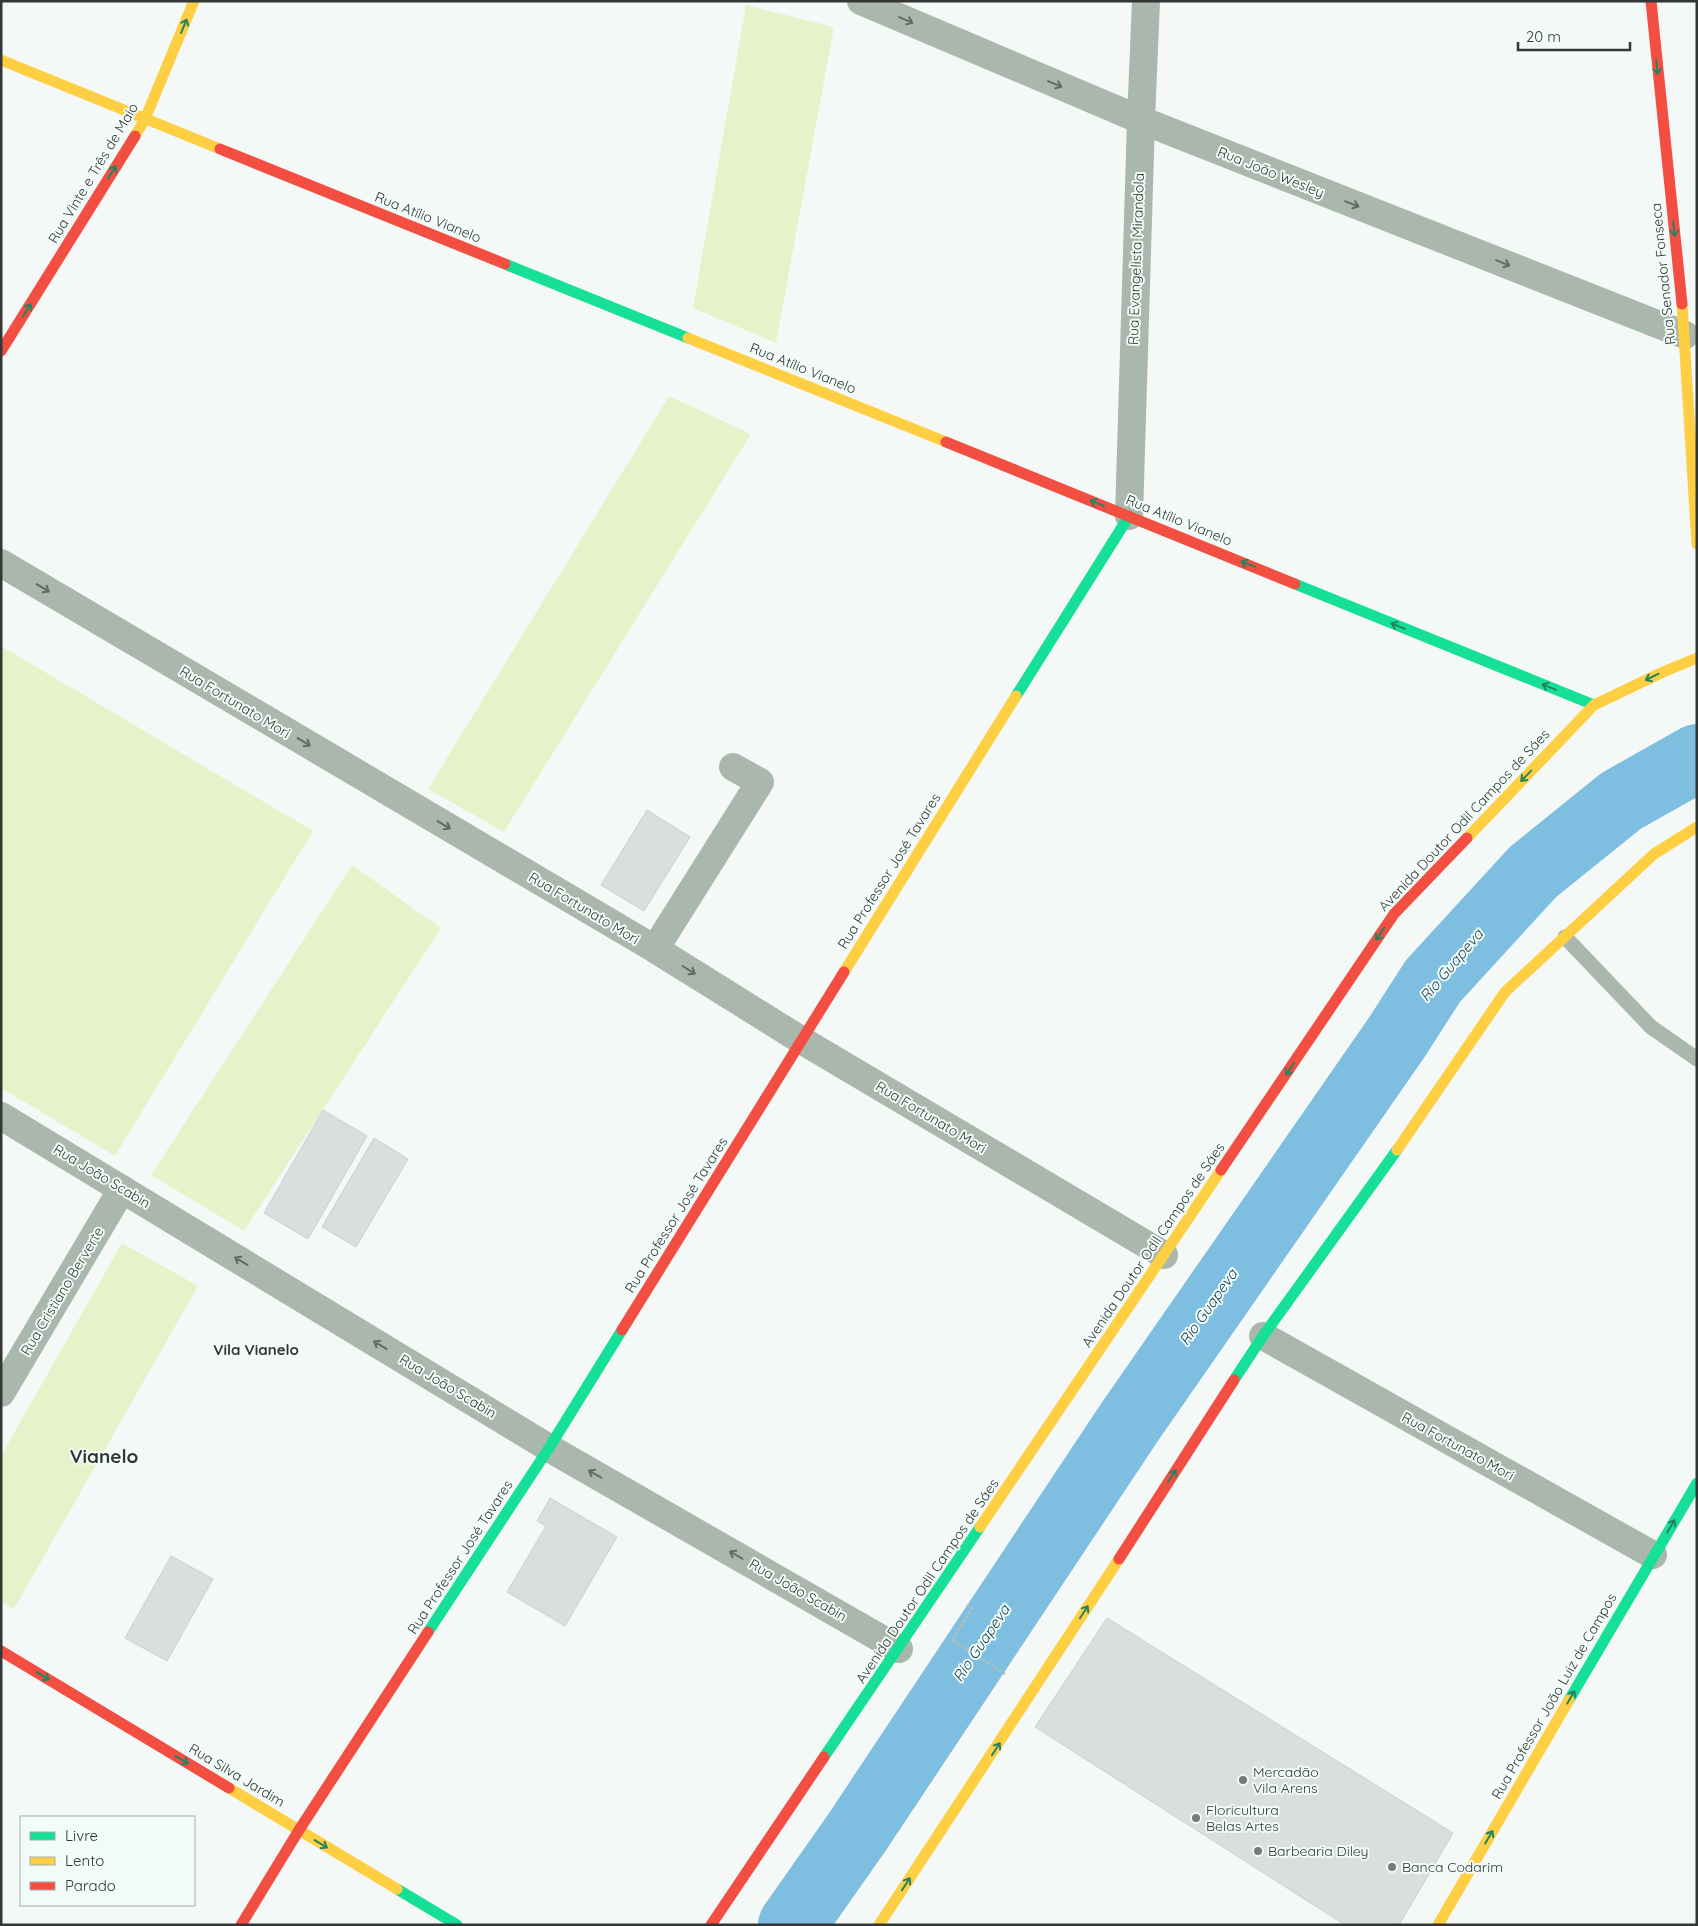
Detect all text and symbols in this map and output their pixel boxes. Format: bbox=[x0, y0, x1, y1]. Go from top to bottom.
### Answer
one-way arrow bbox=[898, 16, 913, 26]
one-way arrow bbox=[179, 19, 189, 34]
scale bar bbox=[1518, 20, 1630, 52]
text: 20 m bbox=[1526, 27, 1561, 46]
one-way arrow bbox=[1652, 59, 1662, 75]
one-way arrow bbox=[1047, 79, 1062, 89]
street label: Rua Vinte e Três de Maio bbox=[44, 99, 142, 247]
street label: Rua João Wesley bbox=[1215, 142, 1327, 202]
one-way arrow bbox=[108, 165, 118, 179]
street label: Rua Evangelista Mirandola bbox=[1124, 173, 1148, 345]
street label: Rua Atílio Vianelo bbox=[372, 187, 484, 247]
one-way arrow bbox=[1344, 199, 1359, 209]
street label: Rua Senador Fonseca bbox=[1647, 202, 1679, 346]
one-way arrow bbox=[1669, 221, 1679, 237]
one-way arrow bbox=[1495, 259, 1510, 269]
one-way arrow bbox=[22, 303, 32, 317]
street label: Rua Atílio Vianelo bbox=[747, 338, 859, 398]
street label: Rua Atílio Vianelo bbox=[1123, 490, 1235, 550]
one-way arrow bbox=[1090, 498, 1105, 508]
one-way arrow bbox=[1241, 559, 1256, 569]
one-way arrow bbox=[36, 584, 50, 594]
one-way arrow bbox=[1391, 620, 1406, 630]
street label: Rua Fortunato Mori bbox=[176, 662, 294, 742]
one-way arrow bbox=[1645, 673, 1660, 683]
one-way arrow bbox=[1542, 682, 1557, 691]
street label: Avenida Doutor Odil Campos de Sáes bbox=[1375, 725, 1553, 915]
one-way arrow bbox=[296, 738, 310, 748]
one-way arrow bbox=[1520, 770, 1532, 783]
street label: Rua Professor José Tavares bbox=[834, 790, 944, 952]
one-way arrow bbox=[436, 820, 450, 830]
street label: Rua Fortunato Mori bbox=[525, 868, 643, 948]
water label: Rio Guapeva bbox=[1415, 924, 1487, 1005]
one-way arrow bbox=[1375, 927, 1386, 941]
one-way arrow bbox=[681, 966, 695, 976]
one-way arrow bbox=[1285, 1062, 1295, 1076]
street label: Rua Fortunato Mori bbox=[872, 1077, 990, 1157]
street label: Rua Professor José Tavares bbox=[621, 1134, 731, 1296]
street label: Avenida Doutor Odil Campos de Sáes bbox=[1078, 1139, 1228, 1351]
street label: Rua João Scabin bbox=[50, 1140, 154, 1212]
street label: Rua Cristiano Berverte bbox=[17, 1223, 107, 1358]
one-way arrow bbox=[235, 1255, 249, 1265]
water label: Rio Guapeva bbox=[1175, 1264, 1242, 1349]
district label: Vila Vianelo bbox=[213, 1340, 299, 1359]
one-way arrow bbox=[374, 1340, 388, 1350]
street label: Rua João Scabin bbox=[396, 1350, 500, 1422]
street label: Rua Fortunato Mori bbox=[1399, 1408, 1517, 1484]
district label: Vianelo bbox=[70, 1444, 138, 1468]
one-way arrow bbox=[587, 1469, 602, 1479]
one-way arrow bbox=[1168, 1469, 1178, 1483]
street label: Avenida Doutor Odil Campos de Sáes bbox=[852, 1475, 1002, 1687]
street label: Rua Professor José Tavares bbox=[403, 1477, 517, 1637]
one-way arrow bbox=[1666, 1520, 1676, 1534]
one-way arrow bbox=[729, 1549, 743, 1559]
street label: Rua João Scabin bbox=[746, 1555, 850, 1625]
street label: Rua Professor João Luiz de Campos bbox=[1487, 1590, 1621, 1802]
water label: Rio Guapeva bbox=[948, 1600, 1014, 1685]
one-way arrow bbox=[1080, 1606, 1090, 1620]
one-way arrow bbox=[35, 1671, 49, 1681]
one-way arrow bbox=[1566, 1690, 1576, 1704]
street label: Rua Silva Jardim bbox=[186, 1739, 288, 1811]
one-way arrow bbox=[991, 1742, 1001, 1756]
one-way arrow bbox=[175, 1755, 189, 1765]
place label: Mercadão Vila Arens bbox=[1253, 1763, 1319, 1797]
marker: Mercadão Vila Arens bbox=[1237, 1774, 1249, 1786]
place label: Floricultura Belas Artes bbox=[1206, 1801, 1279, 1835]
marker: Floricultura Belas Artes bbox=[1190, 1812, 1202, 1824]
legend bbox=[20, 1816, 195, 1906]
text: Livre bbox=[65, 1826, 98, 1845]
one-way arrow bbox=[1484, 1830, 1494, 1845]
one-way arrow bbox=[314, 1839, 328, 1849]
place label: Barbearia Diley bbox=[1268, 1842, 1369, 1860]
marker: Barbearia Diley bbox=[1252, 1845, 1264, 1857]
text: Lento bbox=[65, 1851, 104, 1870]
place label: Banca Codarim bbox=[1402, 1858, 1503, 1876]
marker: Banca Codarim bbox=[1386, 1861, 1398, 1873]
text: Parado bbox=[65, 1876, 116, 1895]
one-way arrow bbox=[901, 1877, 911, 1891]

